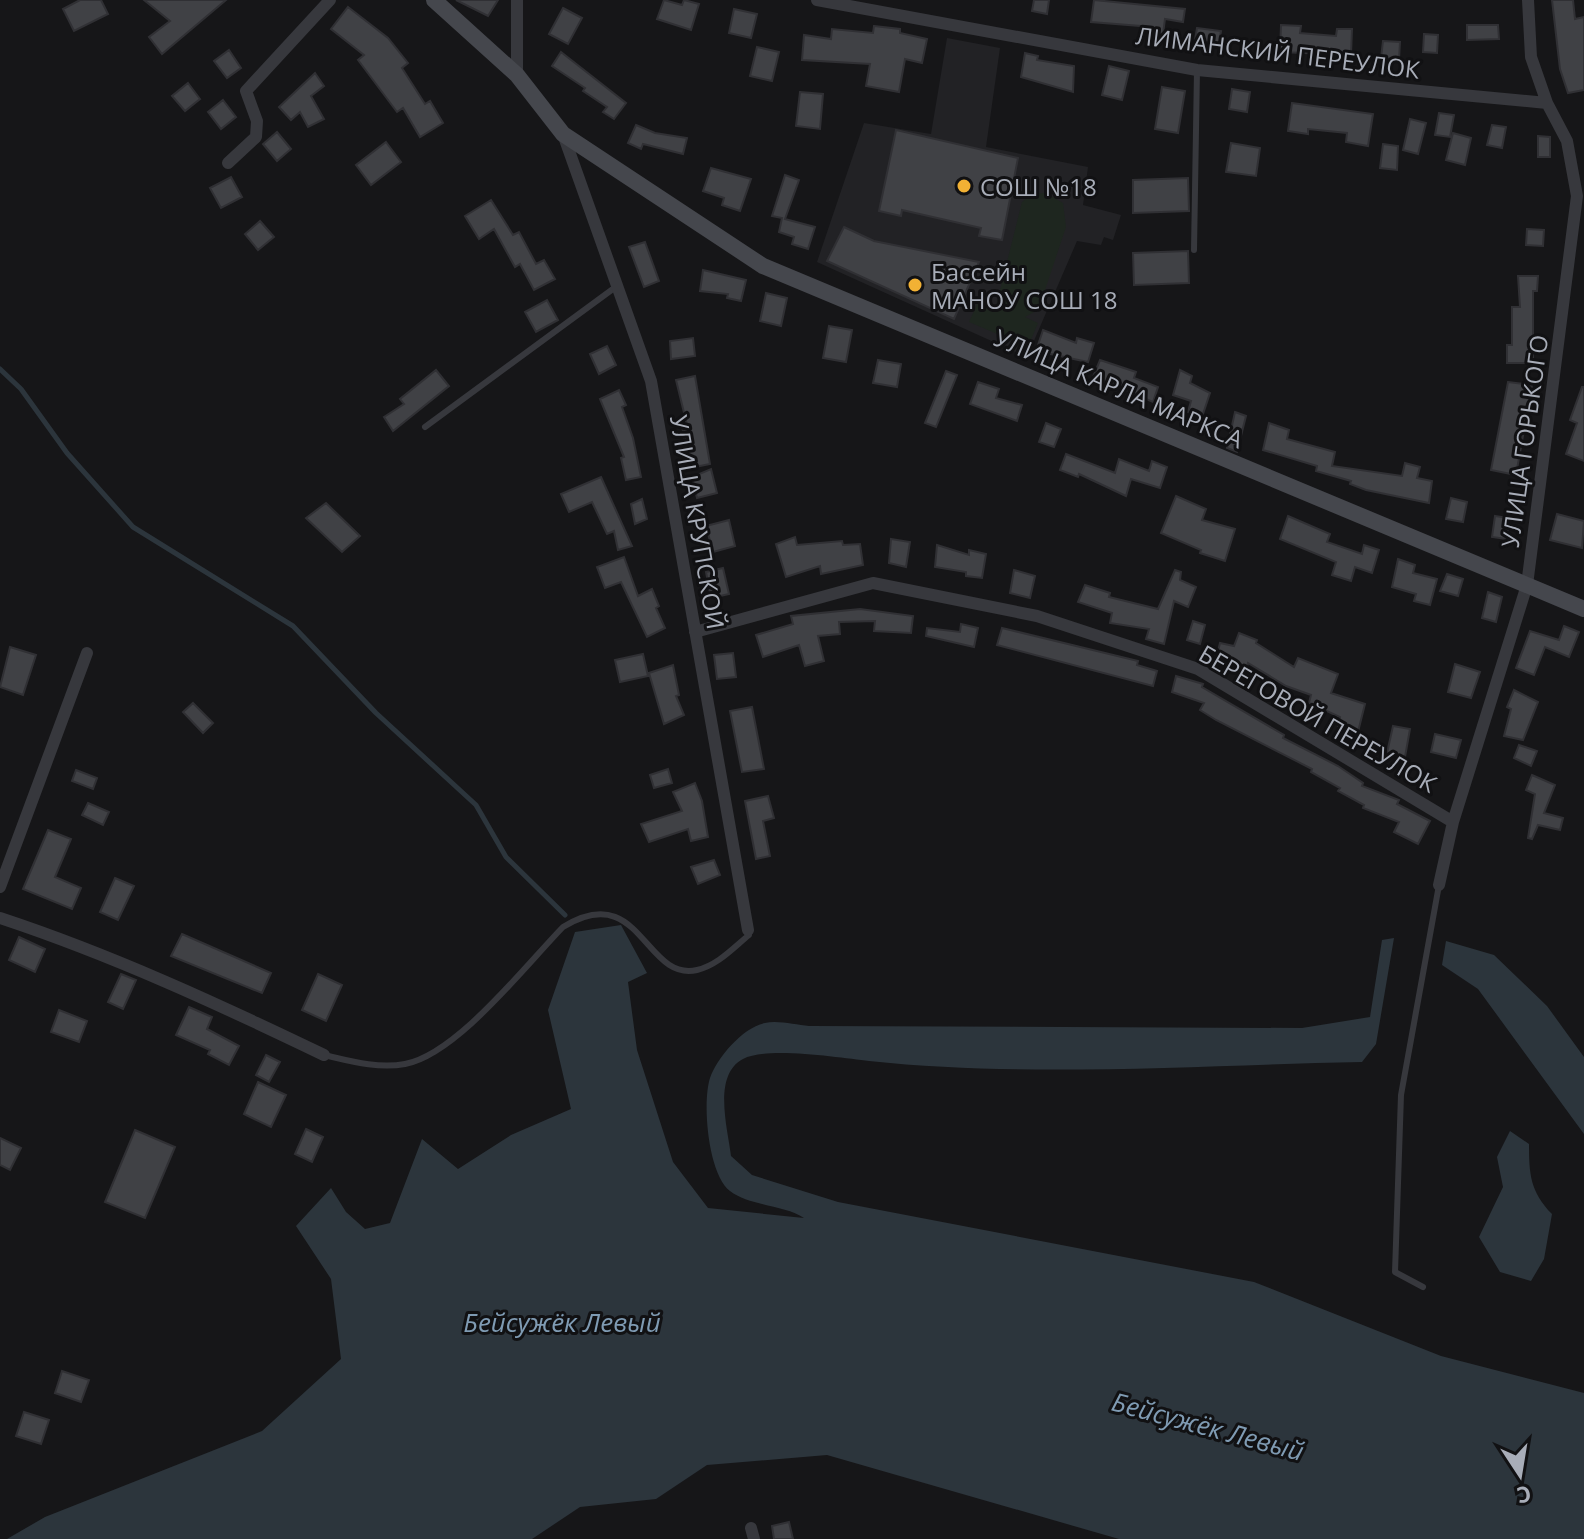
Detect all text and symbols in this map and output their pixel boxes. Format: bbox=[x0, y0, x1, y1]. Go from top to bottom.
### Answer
street label: ЛИМАНСКИЙ ПЕРЕУЛОК bbox=[1134, 18, 1422, 86]
place label: СОШ №18 bbox=[980, 170, 1097, 203]
marker: СОШ №18 bbox=[955, 177, 973, 195]
place label: Бассейн МАНОУ СОШ 18 bbox=[931, 255, 1117, 316]
marker: Бассейн МАНОУ СОШ 18 bbox=[906, 276, 924, 294]
street label: УЛИЦА КАРЛА МАРКСА bbox=[989, 321, 1249, 456]
street label: УЛИЦА ГОРЬКОГО bbox=[1493, 333, 1555, 549]
street label: УЛИЦА КРУПСКОЙ bbox=[663, 412, 733, 632]
street label: БЕРЕГОВОЙ ПЕРЕУЛОК bbox=[1193, 636, 1443, 800]
water label: Бейсужёк Левый bbox=[463, 1304, 661, 1340]
water label: Бейсужёк Левый bbox=[1108, 1383, 1308, 1469]
north arrow bbox=[1480, 1435, 1560, 1515]
text: С bbox=[1514, 1479, 1534, 1512]

